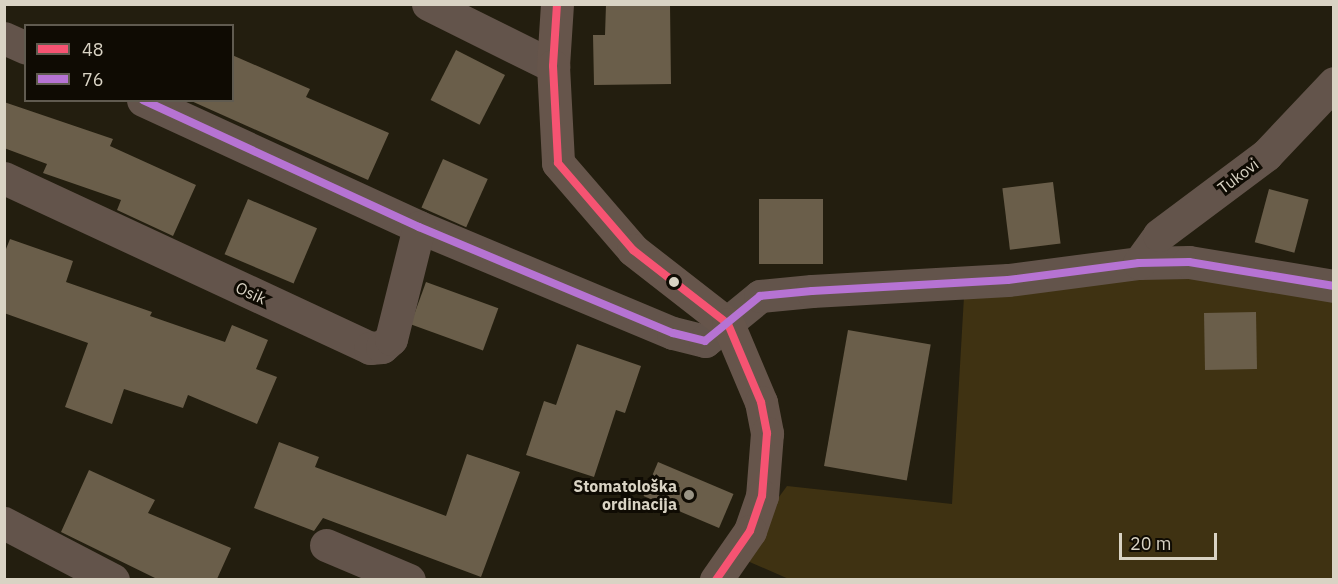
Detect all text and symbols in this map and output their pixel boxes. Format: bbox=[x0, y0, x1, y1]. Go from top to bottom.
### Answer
legend bbox=[24, 24, 234, 102]
text: 48 bbox=[82, 38, 104, 61]
text: 76 bbox=[82, 68, 104, 91]
street label: Tukovi bbox=[1214, 154, 1262, 198]
unlabelled marker bbox=[668, 276, 680, 288]
street label: Osik bbox=[233, 278, 269, 308]
place label: Stomatološka ordinacija bbox=[573, 476, 677, 514]
marker: Stomatološka ordinacija bbox=[682, 488, 696, 502]
scale bar bbox=[1122, 521, 1220, 559]
text: 20 m bbox=[1130, 532, 1172, 555]

